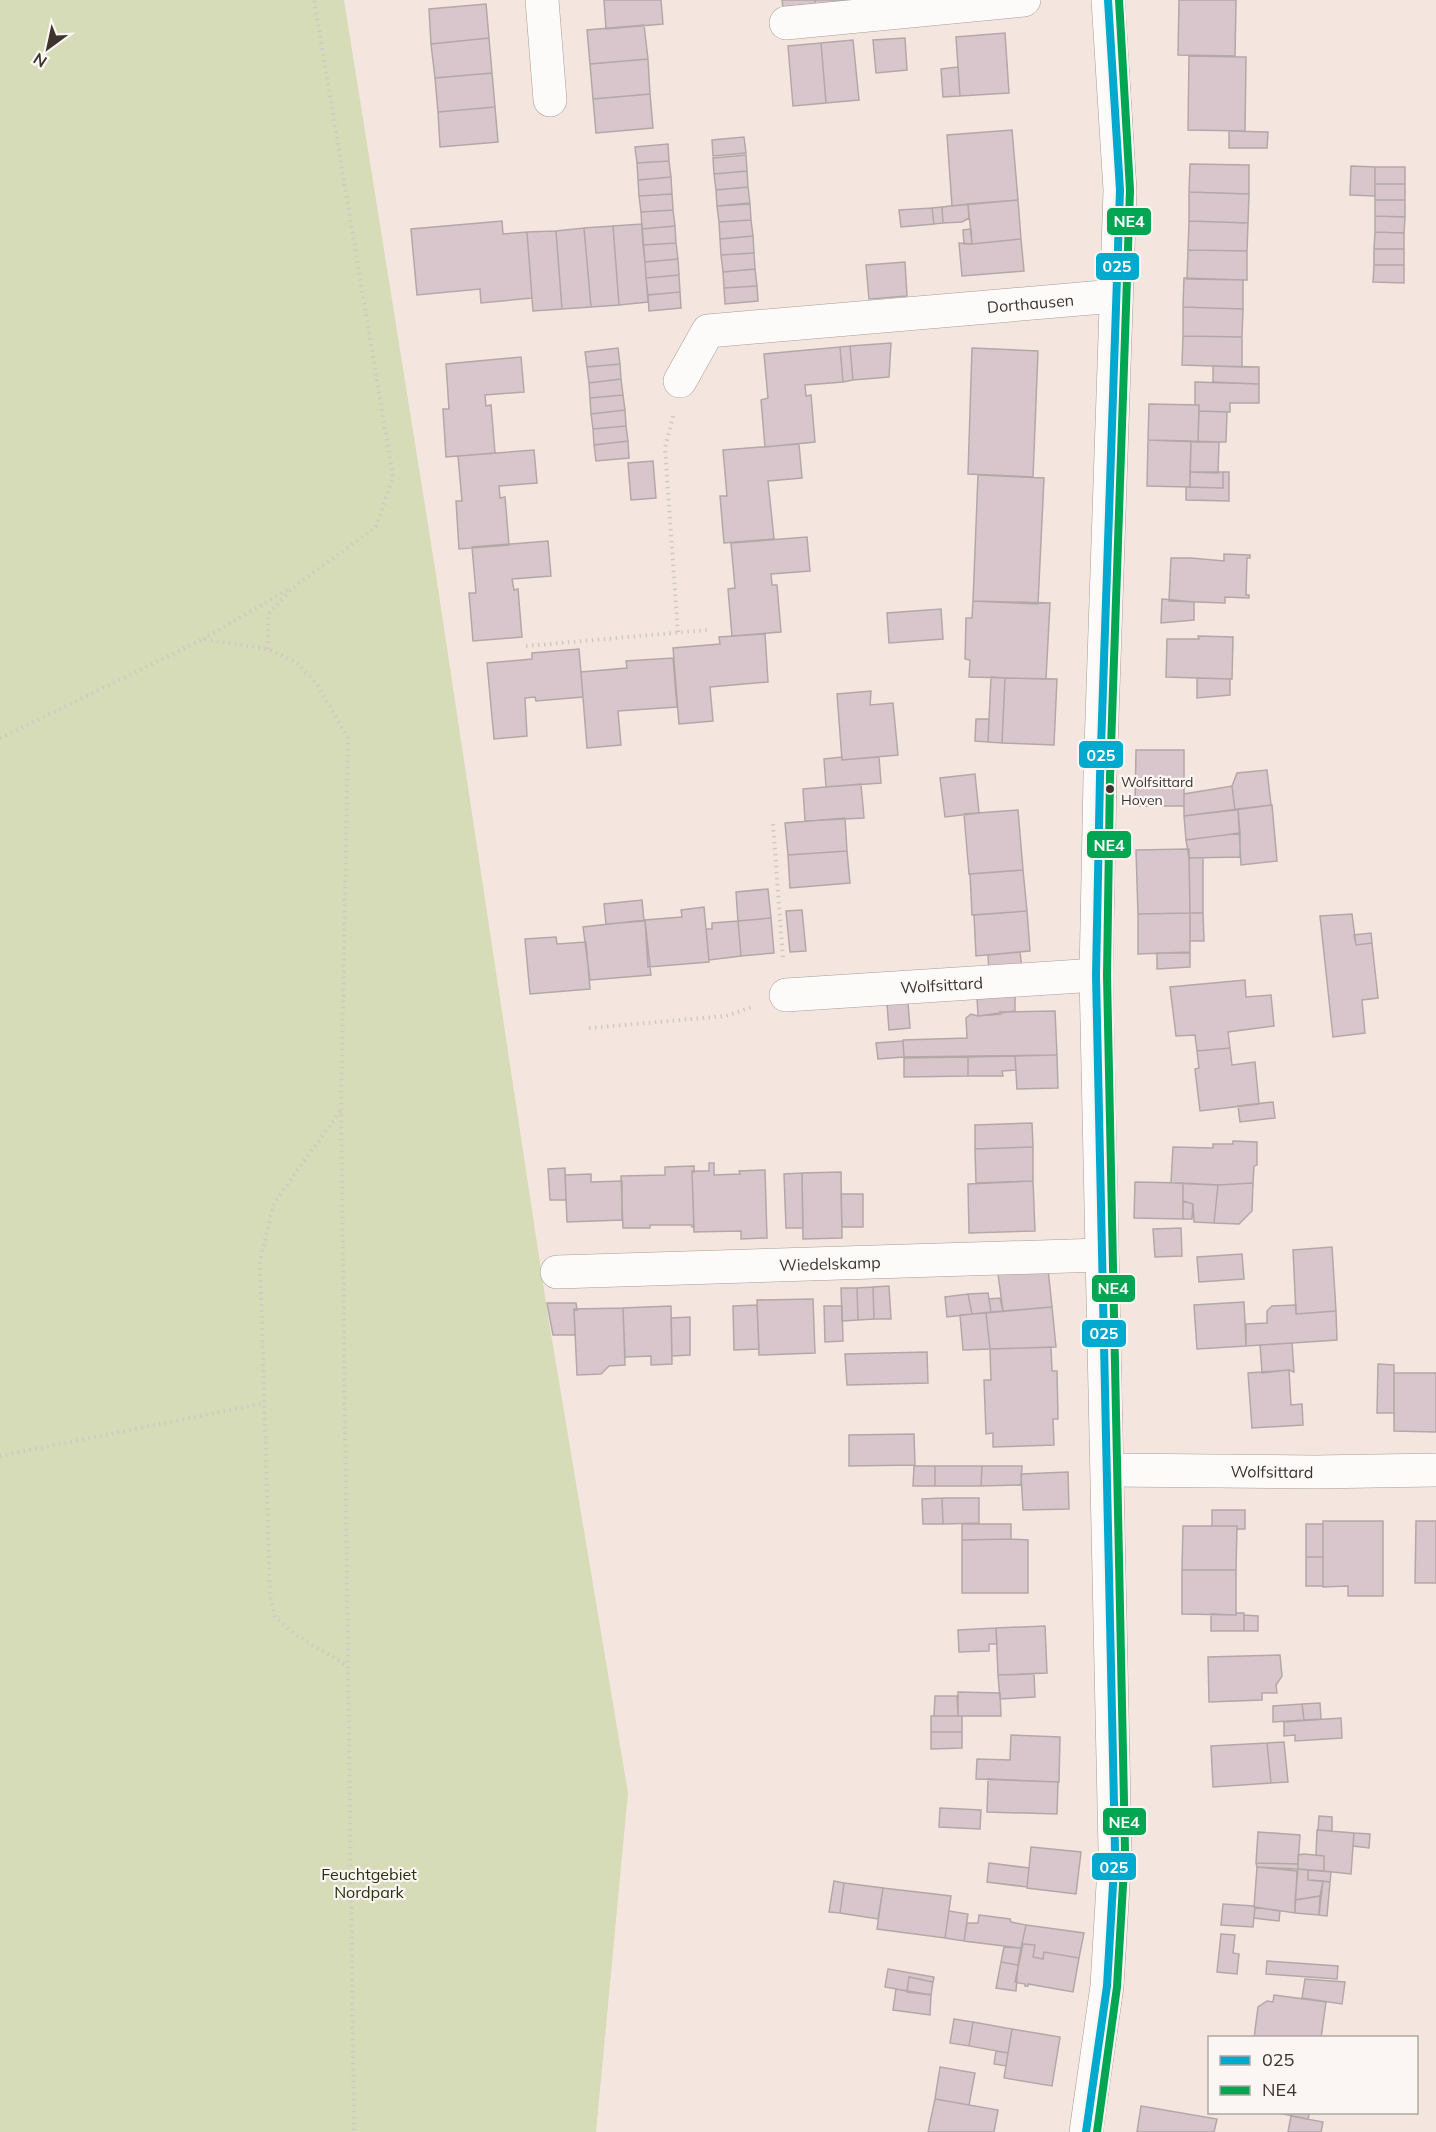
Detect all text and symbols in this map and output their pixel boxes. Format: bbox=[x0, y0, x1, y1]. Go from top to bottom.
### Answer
north arrow bbox=[18, 18, 78, 78]
text: N bbox=[29, 49, 50, 72]
line badge: NE4 bbox=[1106, 207, 1152, 236]
text: NE4 bbox=[1113, 211, 1145, 231]
line badge: 025 bbox=[1095, 252, 1140, 281]
text: 025 bbox=[1103, 256, 1132, 276]
street label: Dorthausen bbox=[986, 290, 1075, 317]
line badge: 025 bbox=[1078, 740, 1124, 769]
text: 025 bbox=[1087, 745, 1116, 765]
place label: Wolfsittard Hoven bbox=[1121, 773, 1193, 809]
marker: Wolfsittard Hoven bbox=[1104, 783, 1116, 795]
line badge: NE4 bbox=[1086, 830, 1132, 859]
text: NE4 bbox=[1093, 835, 1125, 855]
street label: Wolfsittard bbox=[900, 972, 984, 998]
street label: Wiedelskamp bbox=[779, 1252, 881, 1275]
line badge: NE4 bbox=[1091, 1274, 1136, 1303]
text: NE4 bbox=[1097, 1278, 1129, 1298]
line badge: 025 bbox=[1081, 1319, 1127, 1348]
text: 025 bbox=[1090, 1323, 1119, 1343]
street label: Wolfsittard bbox=[1230, 1461, 1314, 1482]
line badge: NE4 bbox=[1102, 1807, 1147, 1836]
text: NE4 bbox=[1108, 1812, 1140, 1832]
line badge: 025 bbox=[1091, 1852, 1137, 1881]
text: 025 bbox=[1100, 1857, 1129, 1877]
park label: Feuchtgebiet Nordpark bbox=[321, 1864, 417, 1902]
legend bbox=[1208, 2036, 1418, 2114]
text: 025 bbox=[1262, 2048, 1295, 2071]
text: NE4 bbox=[1262, 2078, 1297, 2101]

